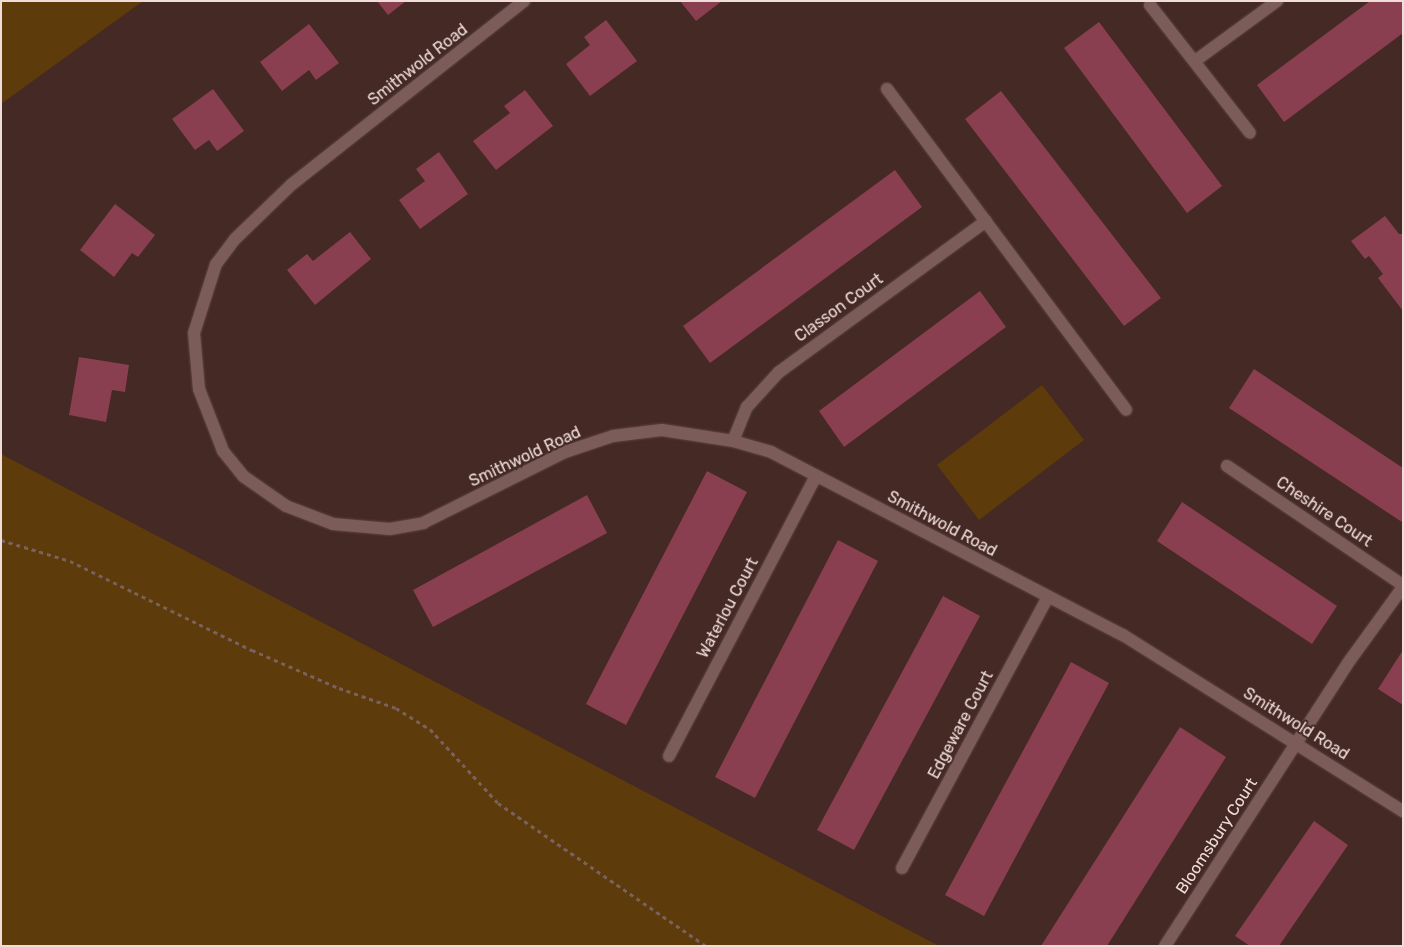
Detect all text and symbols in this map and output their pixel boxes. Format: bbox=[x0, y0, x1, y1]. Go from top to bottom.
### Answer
street label: Smithwold Road bbox=[364, 20, 472, 110]
street label: Classon Court bbox=[791, 270, 887, 346]
street label: Smithwold Road bbox=[466, 423, 584, 491]
street label: Cheshire Court bbox=[1272, 473, 1376, 551]
street label: Smithwold Road bbox=[884, 487, 1000, 561]
street label: Waterlou Court bbox=[693, 555, 763, 661]
street label: Edgeware Court bbox=[924, 668, 998, 782]
street label: Smithwold Road bbox=[1240, 684, 1352, 764]
street label: Bloomsbury Court bbox=[1172, 774, 1262, 898]

